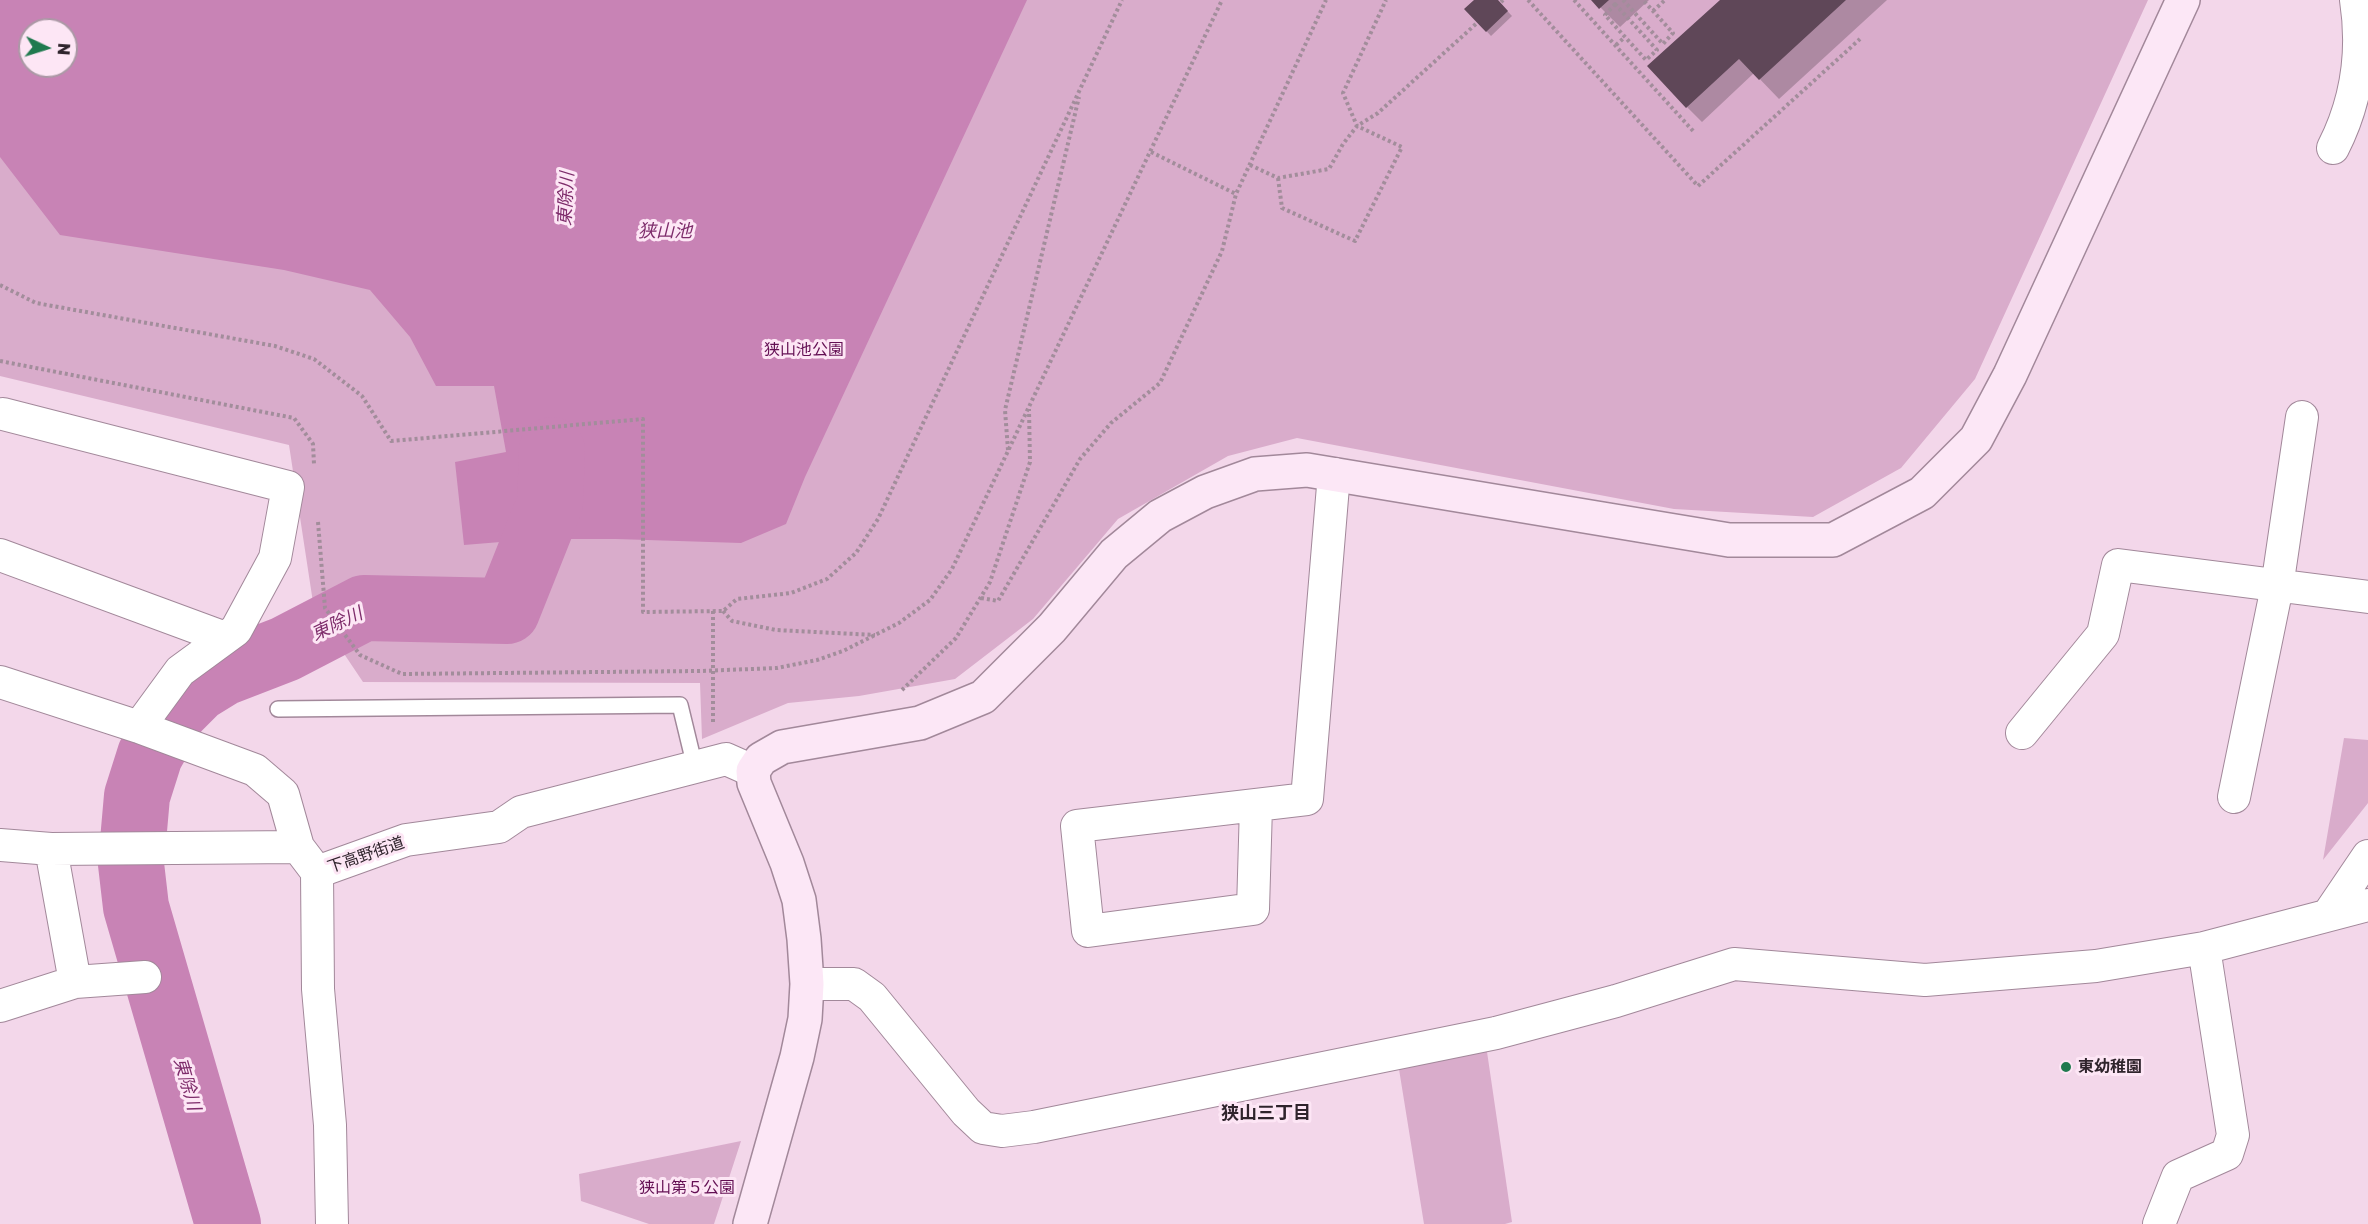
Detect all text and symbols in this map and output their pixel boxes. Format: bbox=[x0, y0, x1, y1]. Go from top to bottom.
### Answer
north arrow bbox=[18, 18, 78, 78]
text: N bbox=[54, 42, 74, 56]
water label: 東除川 bbox=[554, 171, 578, 227]
water label: 狭山池 bbox=[638, 220, 692, 242]
park label: 狭山池公園 bbox=[764, 340, 844, 360]
water label: 東除川 bbox=[308, 603, 366, 645]
street label: 下高野街道 bbox=[325, 833, 407, 877]
water label: 東除川 bbox=[169, 1055, 205, 1113]
place label: 東幼稚園 bbox=[2078, 1057, 2142, 1077]
marker: 東幼稚園 bbox=[2059, 1060, 2073, 1074]
district label: 狭山三丁目 bbox=[1221, 1102, 1311, 1124]
park label: 狭山第５公園 bbox=[639, 1178, 735, 1198]

